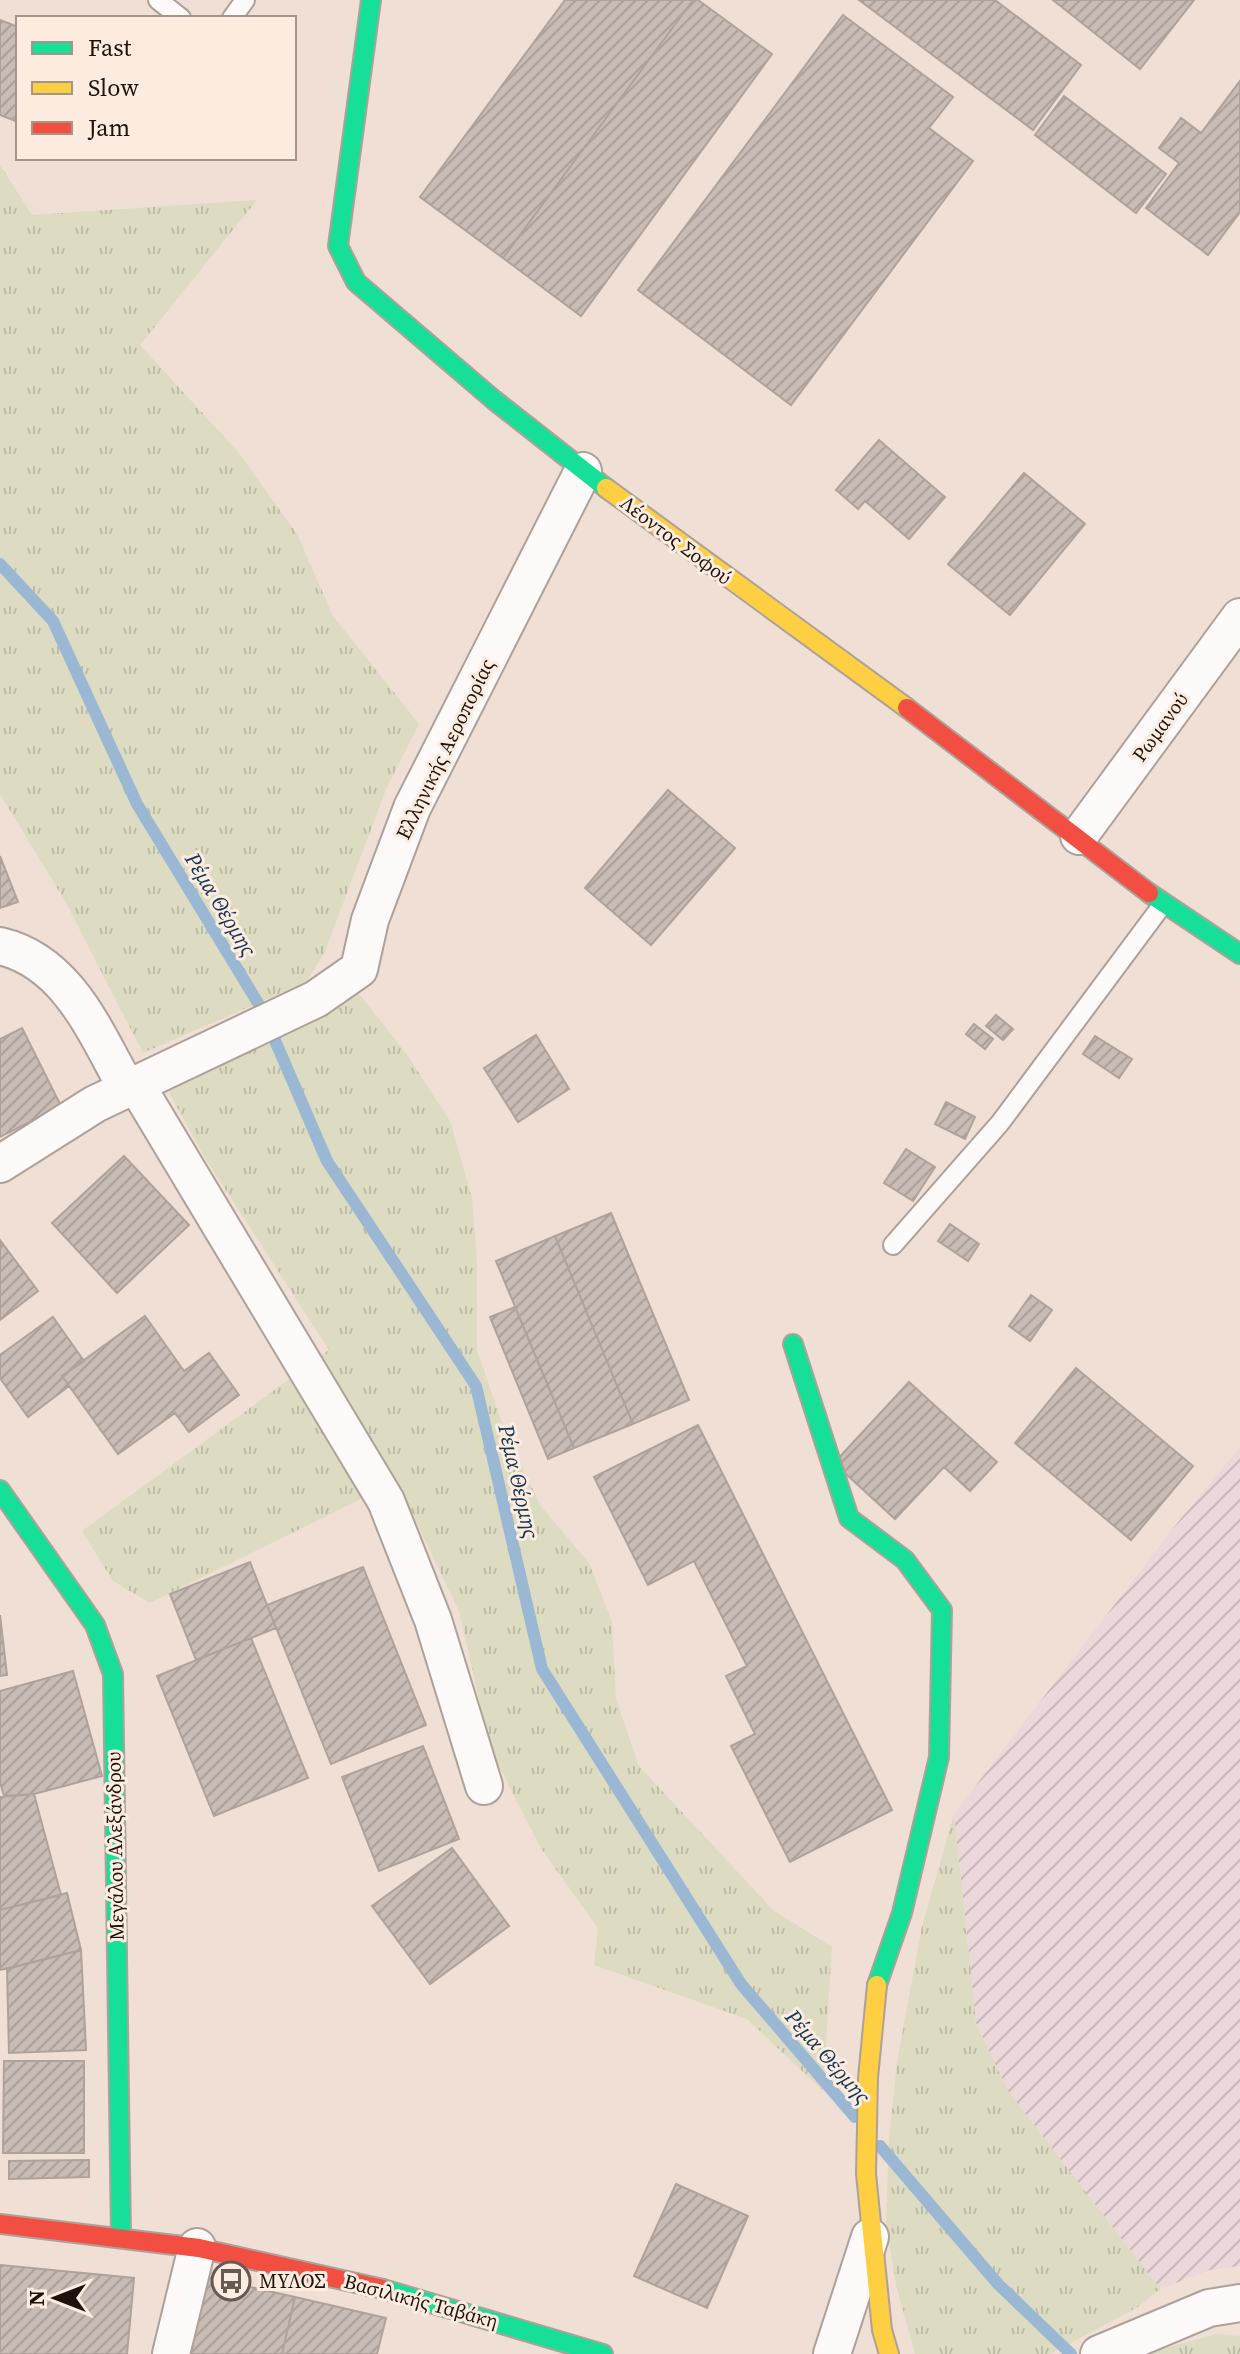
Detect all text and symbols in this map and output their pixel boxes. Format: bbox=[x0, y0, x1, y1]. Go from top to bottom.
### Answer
legend bbox=[16, 16, 296, 160]
text: Fast bbox=[88, 31, 132, 64]
text: Slow bbox=[88, 71, 139, 104]
text: Jam bbox=[87, 111, 130, 144]
street label: Λέοντος Σοφού bbox=[614, 489, 738, 591]
street label: Ελληνικής Αεροπορίας bbox=[389, 654, 501, 844]
street label: Ρωμανού bbox=[1125, 687, 1195, 767]
water label: Ρέμα Θέρμης bbox=[178, 846, 264, 962]
water label: Ρέμα Θέρμης bbox=[491, 1420, 547, 1542]
street label: Μεγάλου Αλεξάνδρου bbox=[99, 1751, 131, 1941]
water label: Ρέμα Θέρμης bbox=[778, 2002, 878, 2111]
north arrow bbox=[16, 2258, 96, 2338]
bus stop icon: ΜΥΛΟΣ bbox=[210, 2260, 252, 2302]
place label: ΜΥΛΟΣ bbox=[259, 2267, 325, 2295]
street label: Βασιλικής Ταβάκη bbox=[341, 2267, 501, 2335]
text: N bbox=[21, 2290, 51, 2306]

